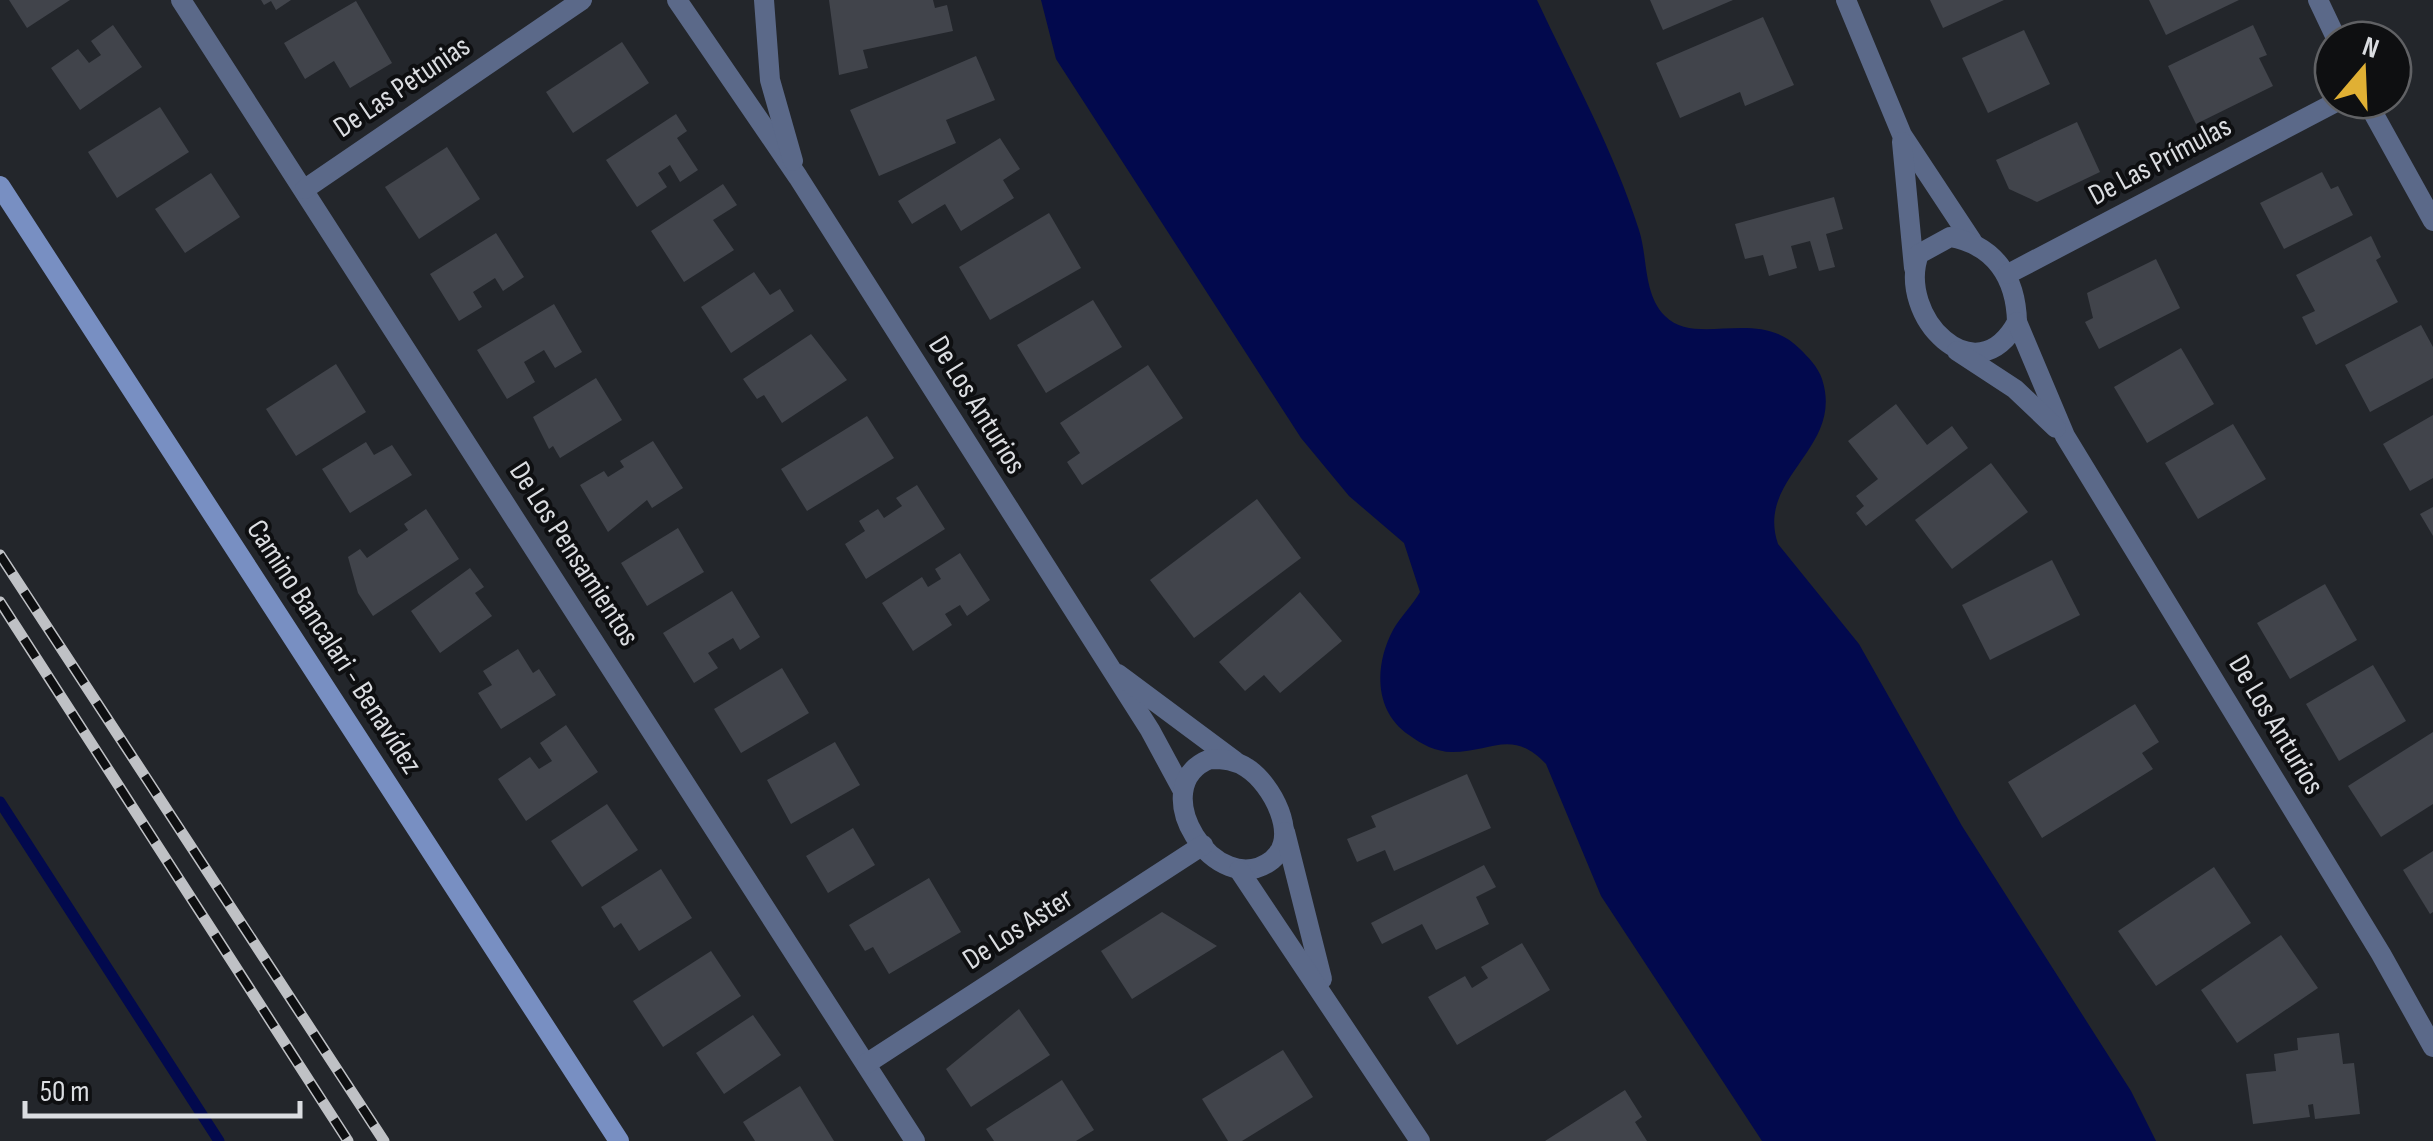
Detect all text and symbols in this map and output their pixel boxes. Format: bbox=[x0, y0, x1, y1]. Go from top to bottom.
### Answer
north arrow bbox=[2313, 20, 2413, 120]
street label: De Las Petunias bbox=[327, 28, 477, 146]
text: N bbox=[2358, 30, 2383, 66]
street label: De Las Prímulas bbox=[2083, 108, 2237, 214]
street label: De Los Anturios bbox=[920, 329, 1034, 481]
street label: De Los Pensamientos bbox=[501, 455, 647, 653]
street label: Camino Bancalari - Benavídez bbox=[238, 513, 430, 781]
street label: De Los Anturios bbox=[2220, 649, 2332, 801]
street label: De Los Aster bbox=[956, 880, 1080, 978]
scale bar bbox=[25, 1056, 300, 1118]
text: 50 m bbox=[40, 1074, 89, 1110]

